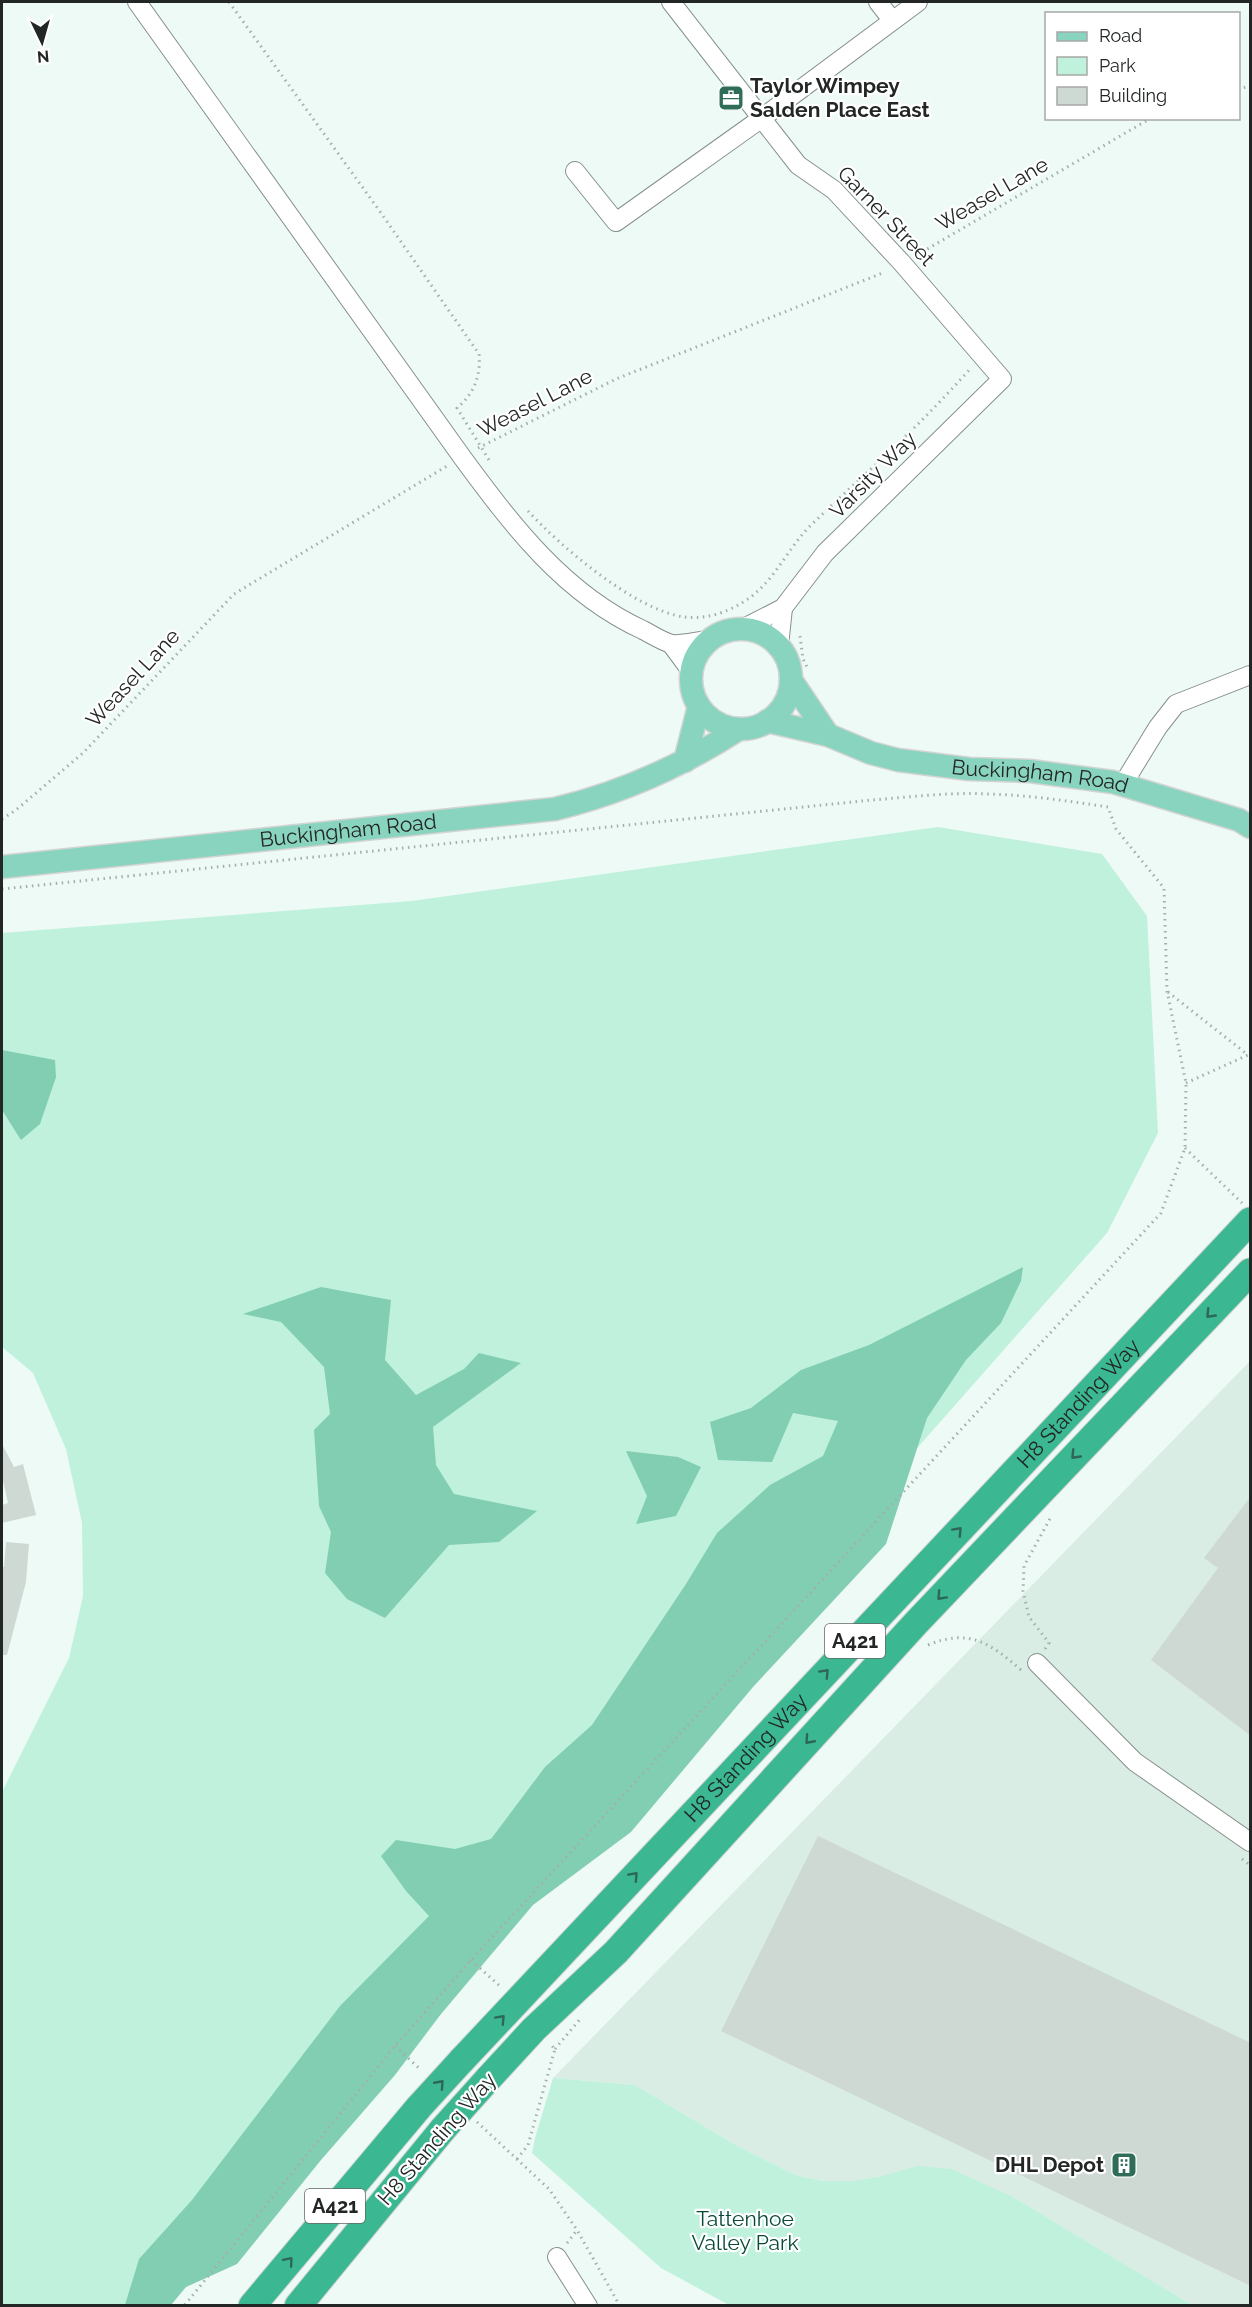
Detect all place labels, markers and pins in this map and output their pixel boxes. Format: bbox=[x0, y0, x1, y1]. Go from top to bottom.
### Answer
place label: Taylor Wimpey Salden Place East bbox=[750, 73, 930, 122]
office icon: Taylor Wimpey Salden Place East bbox=[716, 83, 746, 113]
building icon: DHL Depot bbox=[1109, 2150, 1139, 2180]
place label: DHL Depot bbox=[995, 2152, 1104, 2177]

